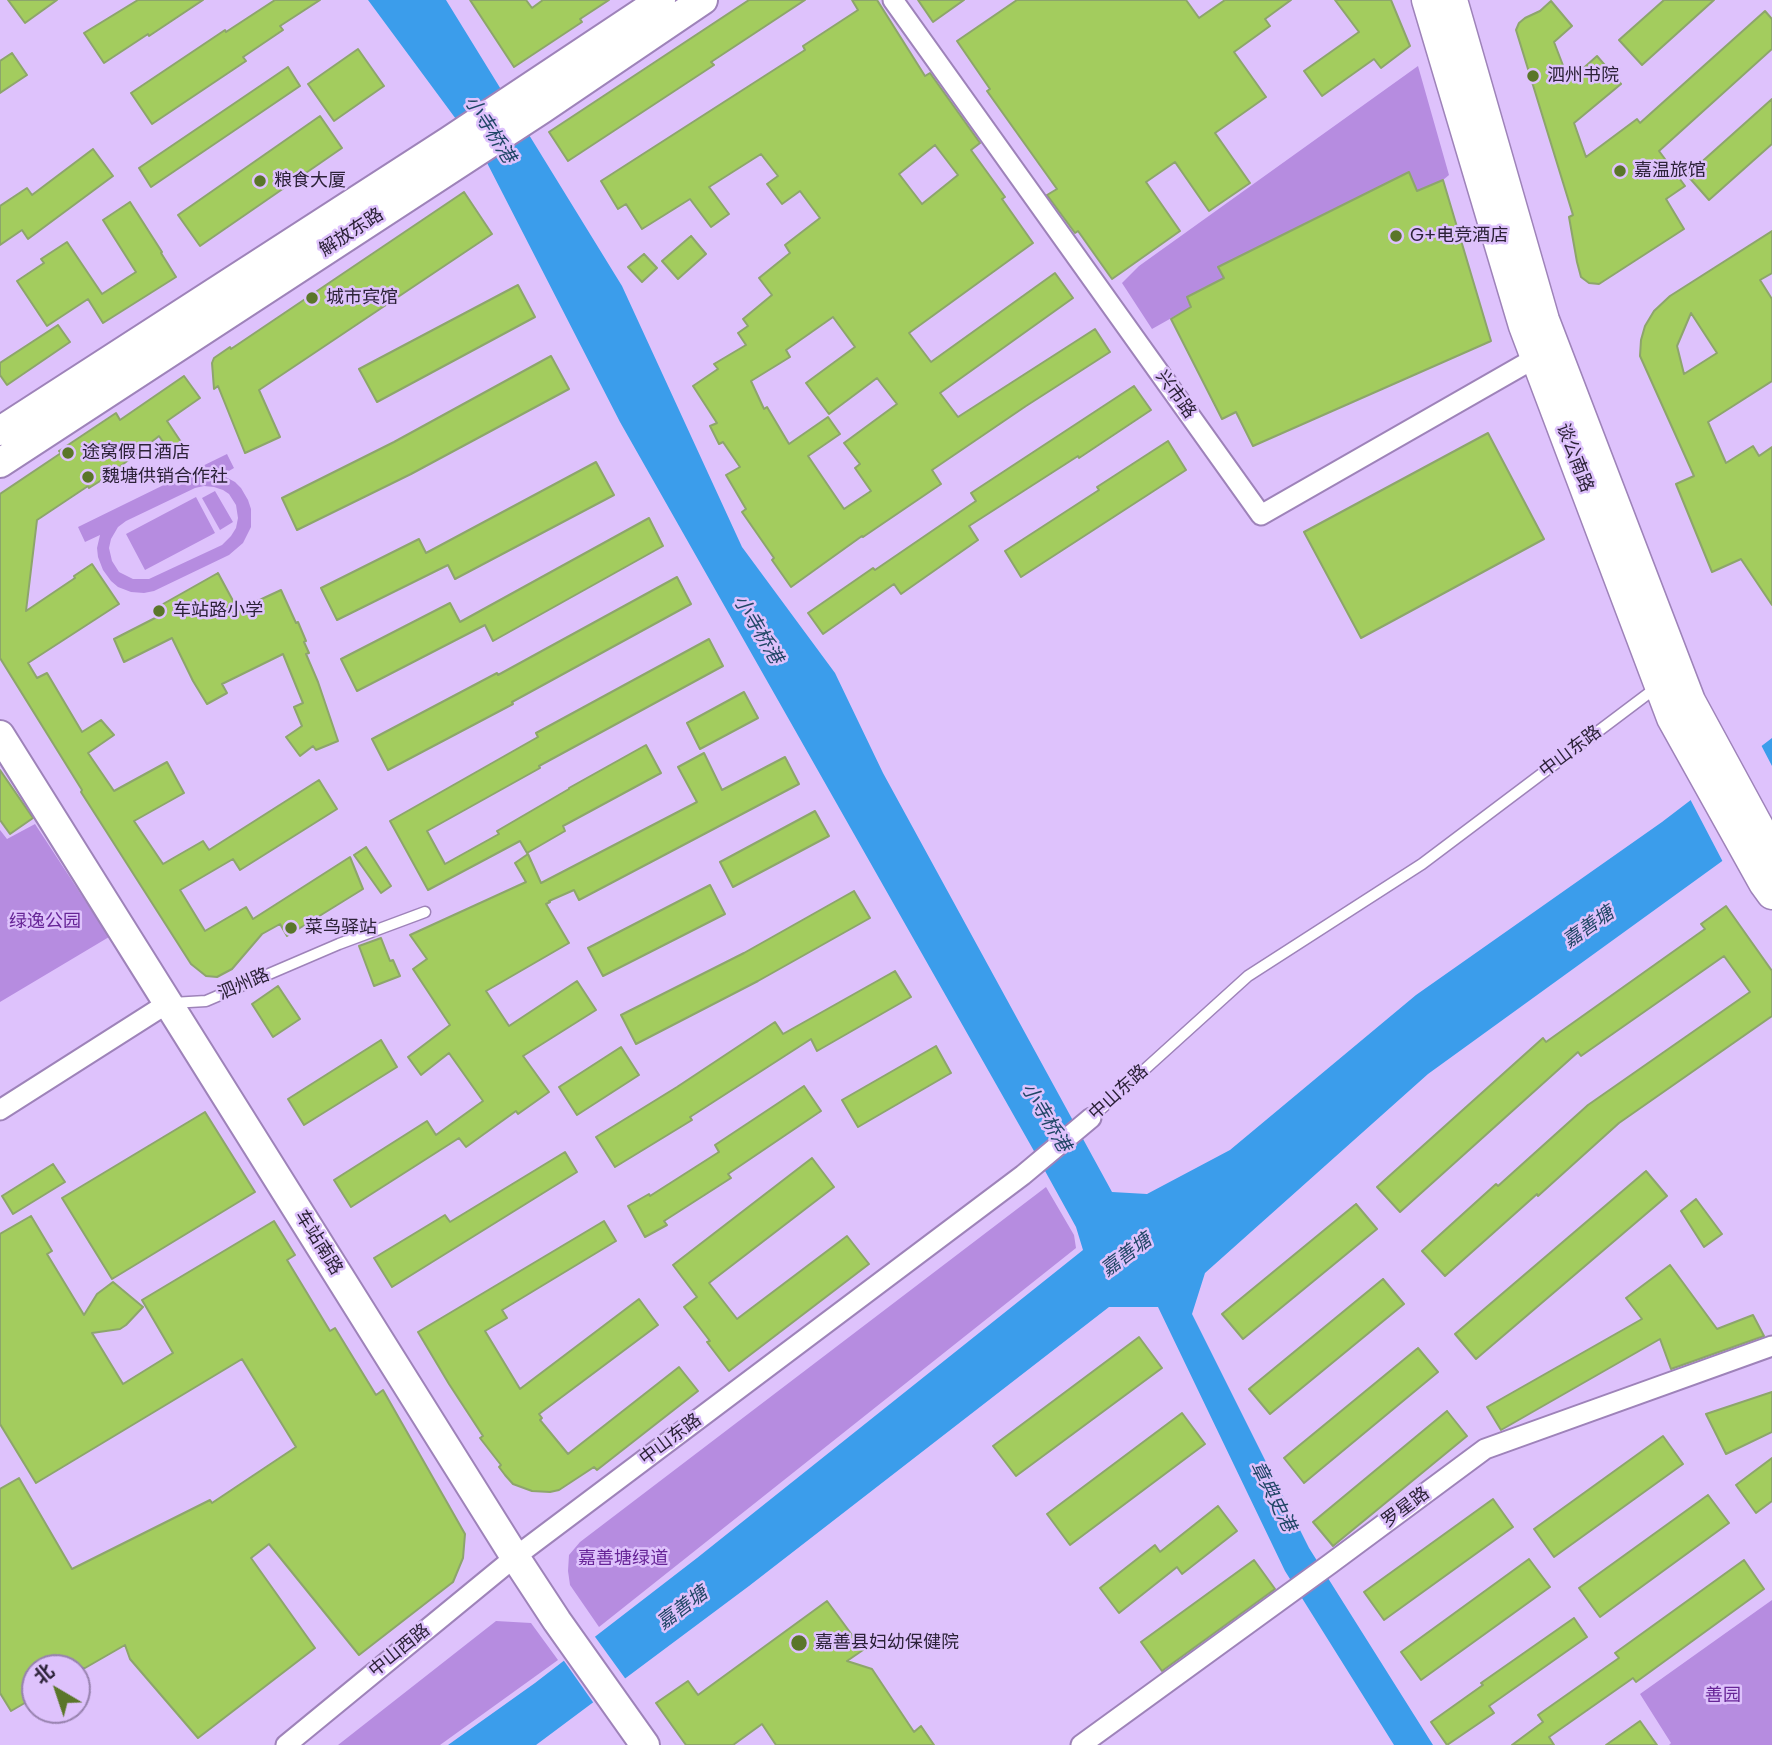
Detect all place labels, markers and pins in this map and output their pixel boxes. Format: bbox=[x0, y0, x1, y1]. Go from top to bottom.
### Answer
place label: 泗州书院 bbox=[1547, 65, 1619, 87]
marker: 泗州书院 bbox=[1525, 68, 1541, 84]
place label: 嘉温旅馆 bbox=[1634, 160, 1706, 182]
marker: 嘉温旅馆 bbox=[1612, 163, 1628, 179]
place label: 粮食大厦 bbox=[274, 170, 346, 192]
marker: 粮食大厦 bbox=[252, 173, 268, 189]
place label: G+电竞酒店 bbox=[1410, 225, 1508, 247]
marker: G+电竞酒店 bbox=[1388, 228, 1404, 244]
place label: 城市宾馆 bbox=[326, 287, 398, 309]
marker: 城市宾馆 bbox=[304, 290, 320, 306]
place label: 途窝假日酒店 bbox=[82, 442, 190, 464]
marker: 途窝假日酒店 bbox=[60, 445, 76, 461]
place label: 魏塘供销合作社 bbox=[102, 466, 228, 488]
marker: 魏塘供销合作社 bbox=[80, 469, 96, 485]
place label: 车站路小学 bbox=[173, 600, 263, 622]
marker: 车站路小学 bbox=[151, 603, 167, 619]
place label: 菜鸟驿站 bbox=[305, 917, 377, 939]
marker: 菜鸟驿站 bbox=[283, 920, 299, 936]
place label: 嘉善县妇幼保健院 bbox=[815, 1632, 959, 1654]
marker: 嘉善县妇幼保健院 bbox=[789, 1633, 809, 1653]

